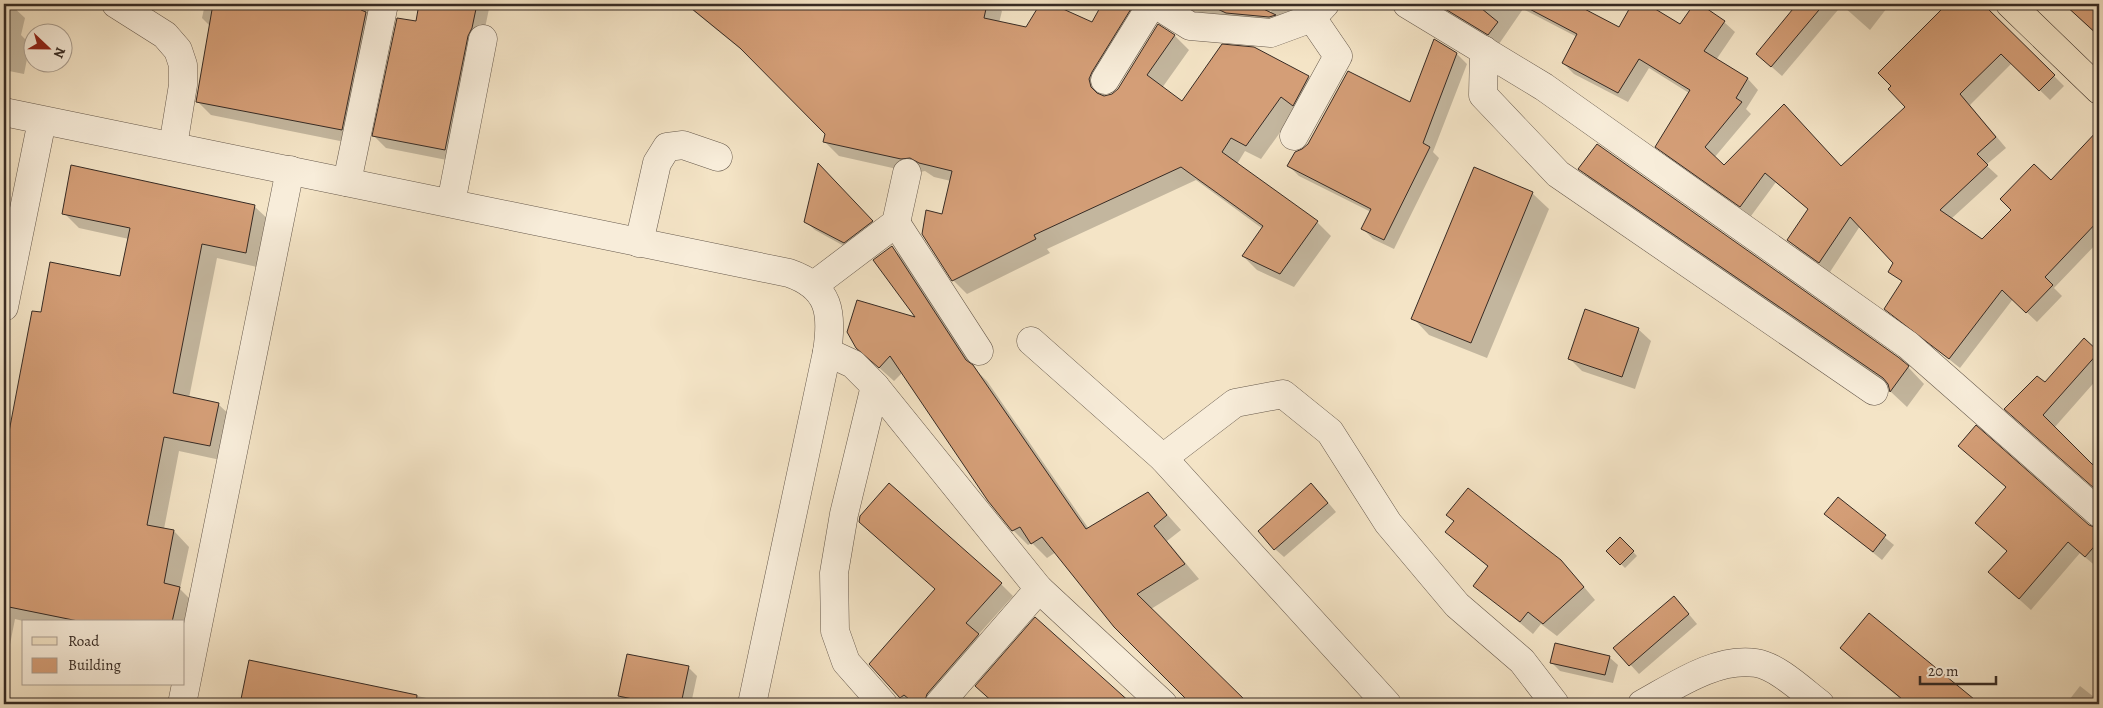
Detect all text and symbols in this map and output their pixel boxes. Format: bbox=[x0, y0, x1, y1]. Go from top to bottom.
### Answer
north arrow bbox=[22, 22, 72, 72]
text: N bbox=[49, 44, 70, 61]
legend bbox=[22, 620, 185, 686]
text: Road bbox=[68, 631, 100, 651]
scale bar bbox=[1920, 653, 1997, 685]
text: Building bbox=[68, 655, 121, 675]
text: 20 m bbox=[1928, 661, 1959, 681]

